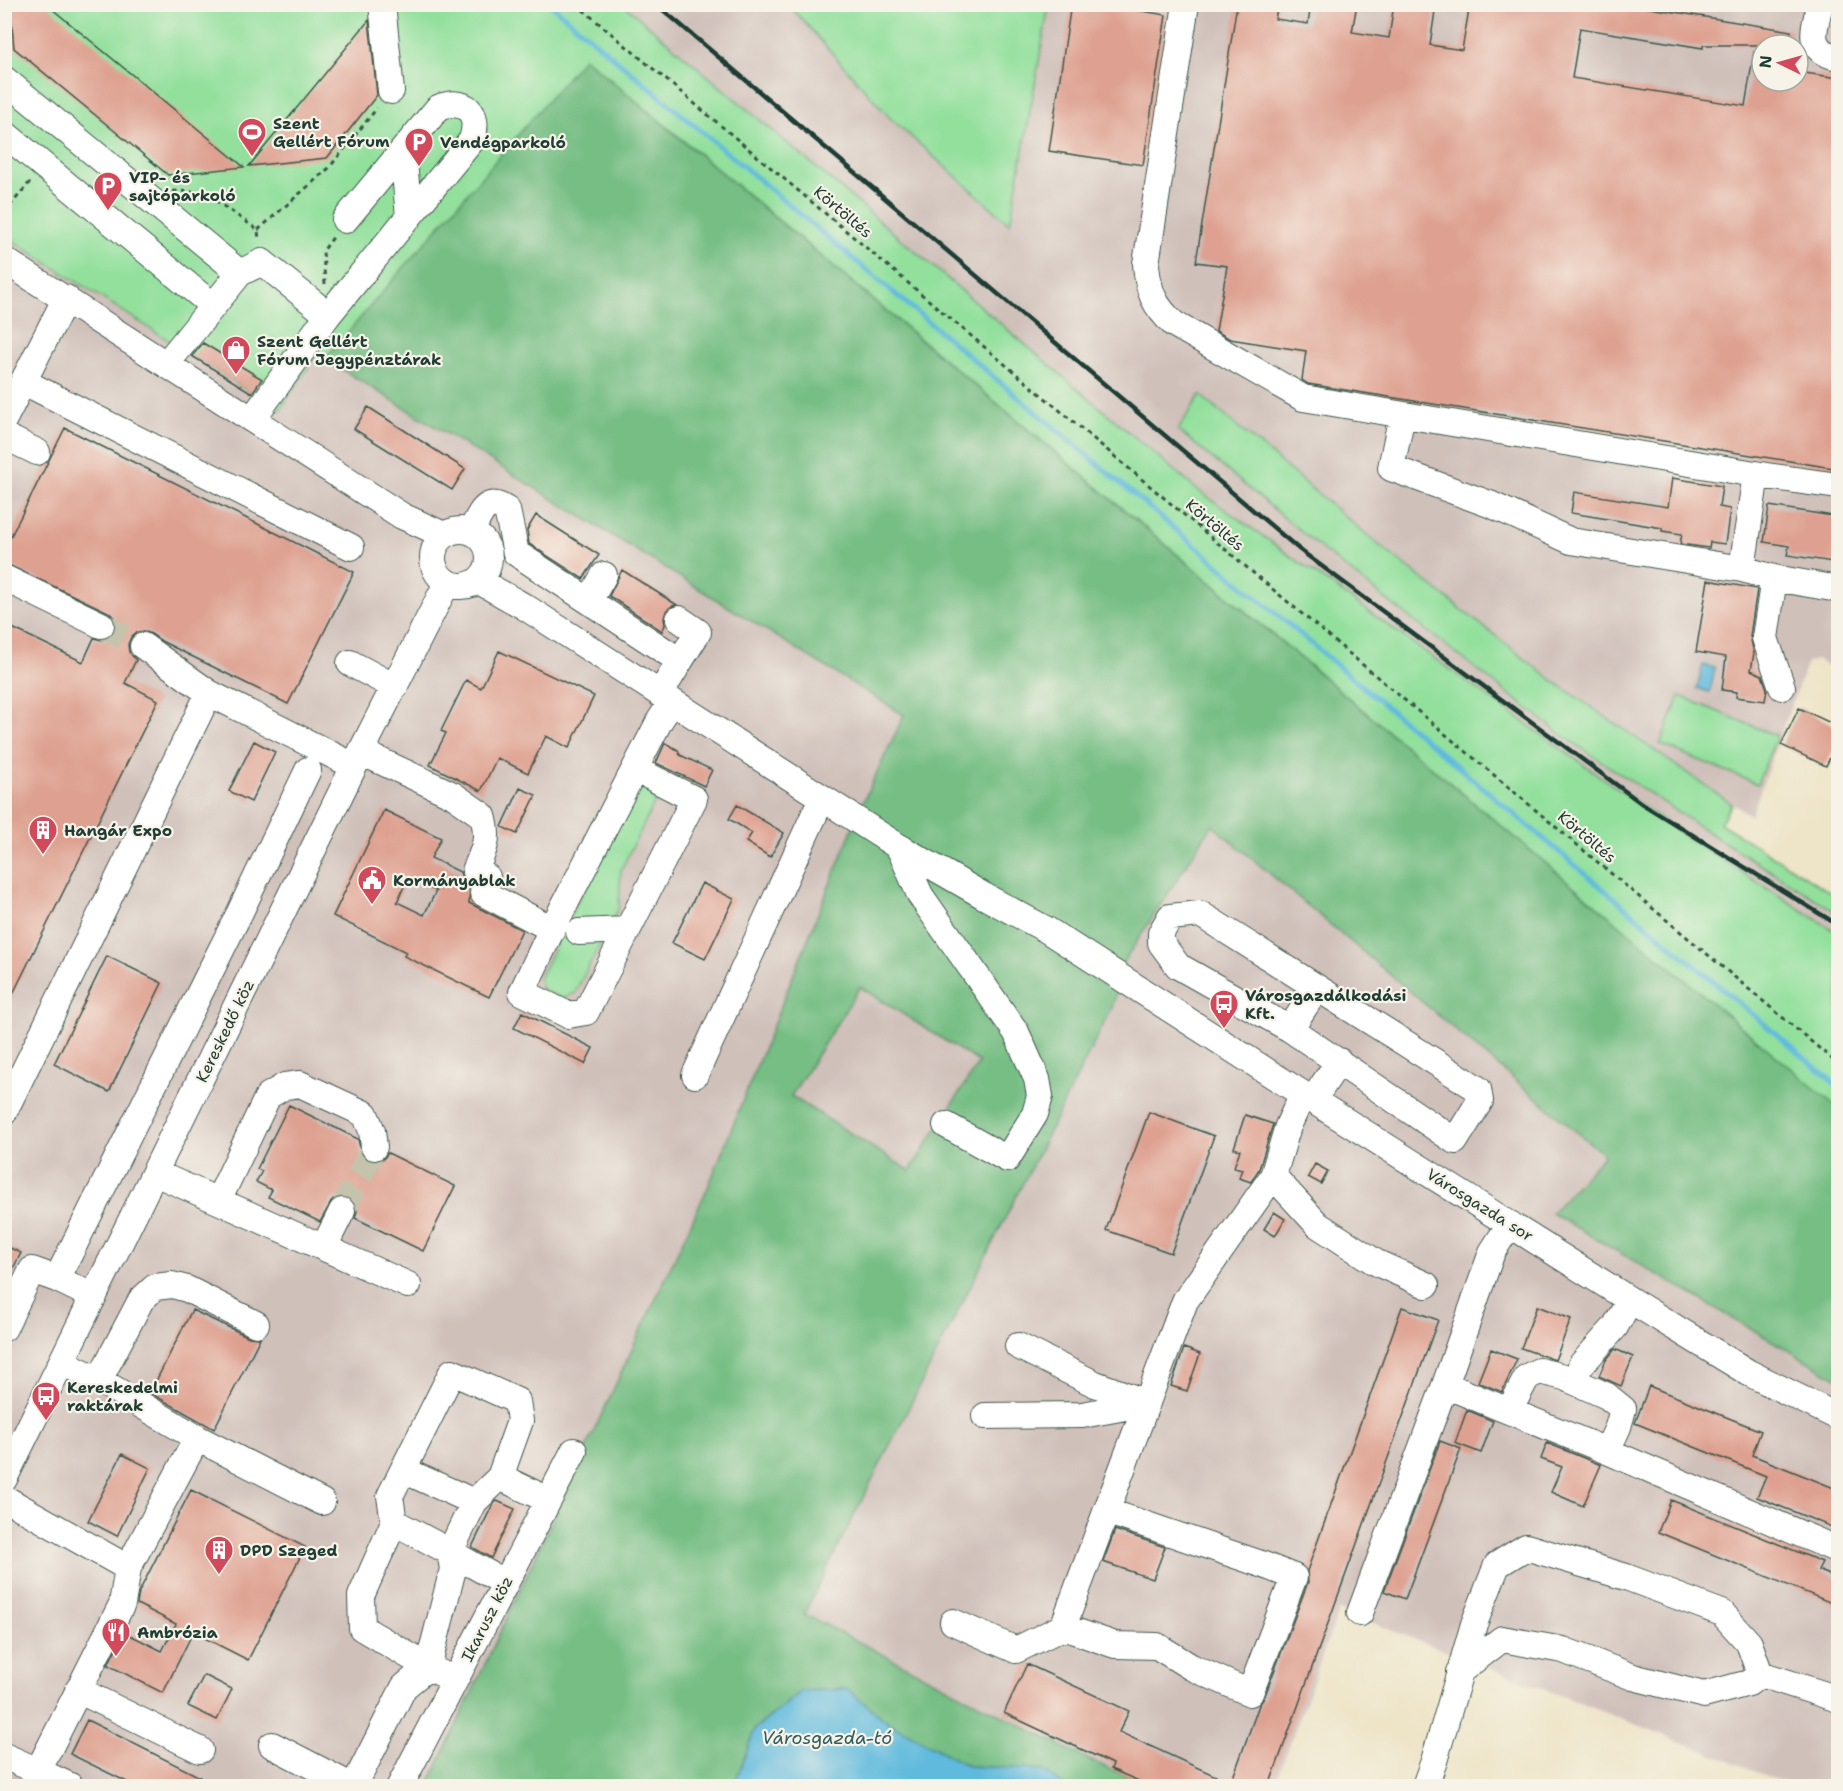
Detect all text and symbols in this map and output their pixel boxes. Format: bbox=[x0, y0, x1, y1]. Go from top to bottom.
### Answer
north arrow bbox=[1750, 33, 1810, 93]
text: N bbox=[1755, 55, 1777, 69]
place label: Szent Gellért Fórum bbox=[273, 113, 390, 152]
sports icon: Szent Gellért Fórum bbox=[236, 116, 268, 158]
parking icon: Vendégparkoló bbox=[403, 126, 435, 168]
place label: Vendégparkoló bbox=[440, 132, 566, 153]
place label: VIP- és sajtóparkoló bbox=[129, 167, 236, 206]
parking icon: VIP- és sajtóparkoló bbox=[92, 170, 124, 212]
street label: Körtöltés bbox=[809, 181, 877, 243]
place label: Szent Gellért Fórum Jegypénztárak bbox=[257, 331, 441, 370]
shop icon: Szent Gellért Fórum Jegypénztárak bbox=[220, 334, 252, 376]
street label: Körtöltés bbox=[1181, 494, 1249, 556]
street label: Körtöltés bbox=[1553, 806, 1621, 868]
building icon: Hangár Expo bbox=[27, 814, 59, 856]
place label: Hangár Expo bbox=[64, 820, 172, 841]
public building icon: Kormányablak bbox=[356, 864, 388, 906]
place label: Kormányablak bbox=[393, 870, 516, 891]
street label: Kereskedő köz bbox=[191, 976, 259, 1086]
place label: Városgazdálkodási Kft. bbox=[1245, 985, 1407, 1024]
bus stop icon: Városgazdálkodási Kft. bbox=[1208, 988, 1240, 1030]
street label: Városgazda sor bbox=[1423, 1164, 1537, 1246]
place label: Kereskedelmi raktárak bbox=[67, 1377, 178, 1416]
bus stop icon: Kereskedelmi raktárak bbox=[30, 1380, 62, 1422]
building icon: DPD Szeged bbox=[203, 1534, 235, 1576]
place label: DPD Szeged bbox=[240, 1540, 338, 1561]
street label: Ikarusz köz bbox=[456, 1573, 518, 1665]
restaurant icon: Ambrózia bbox=[100, 1616, 132, 1658]
place label: Ambrózia bbox=[137, 1622, 218, 1643]
water label: Városgazda-tó bbox=[762, 1726, 892, 1750]

